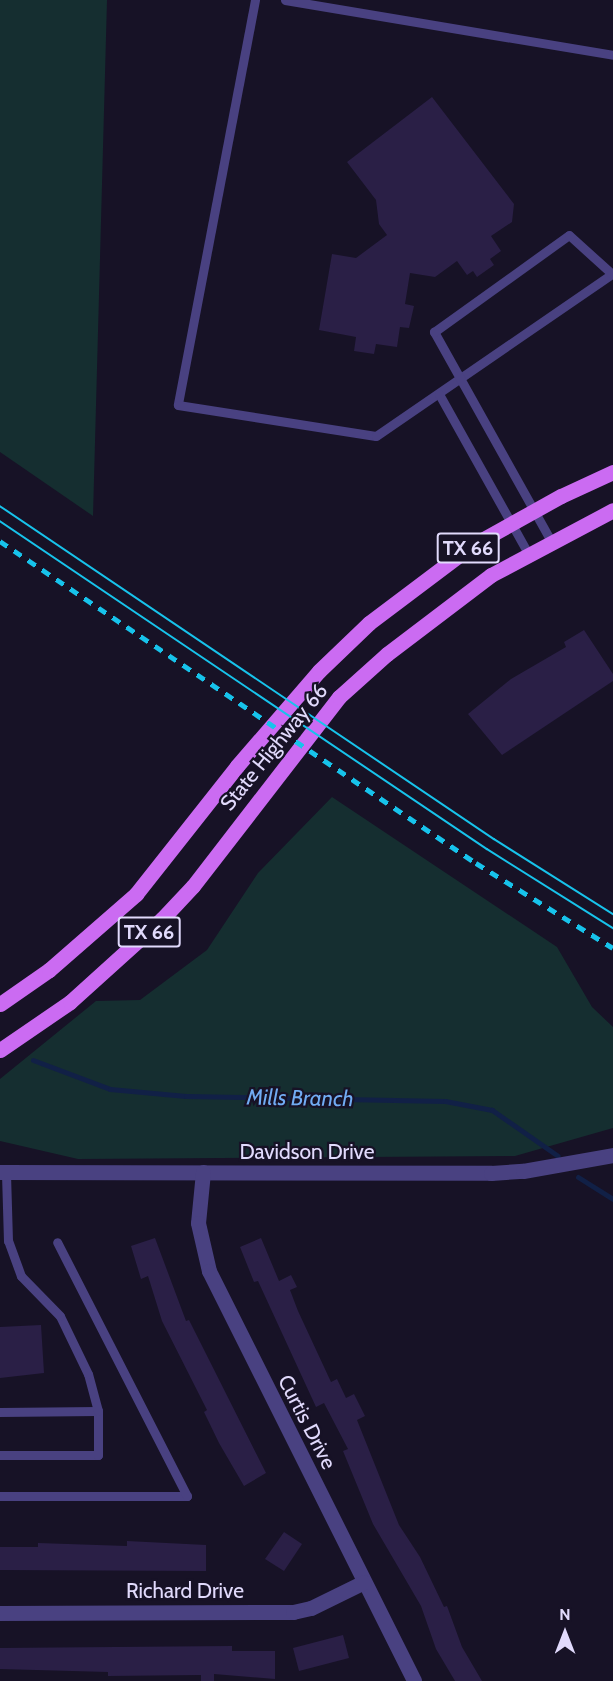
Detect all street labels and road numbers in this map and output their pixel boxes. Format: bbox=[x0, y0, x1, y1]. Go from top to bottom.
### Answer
road number: TX 66 bbox=[436, 531, 500, 565]
street label: State Highway 66 bbox=[215, 678, 333, 816]
road number: TX 66 bbox=[118, 915, 180, 949]
street label: Davidson Drive bbox=[239, 1139, 375, 1165]
street label: Curtis Drive bbox=[273, 1371, 341, 1473]
street label: Richard Drive bbox=[126, 1578, 244, 1604]

